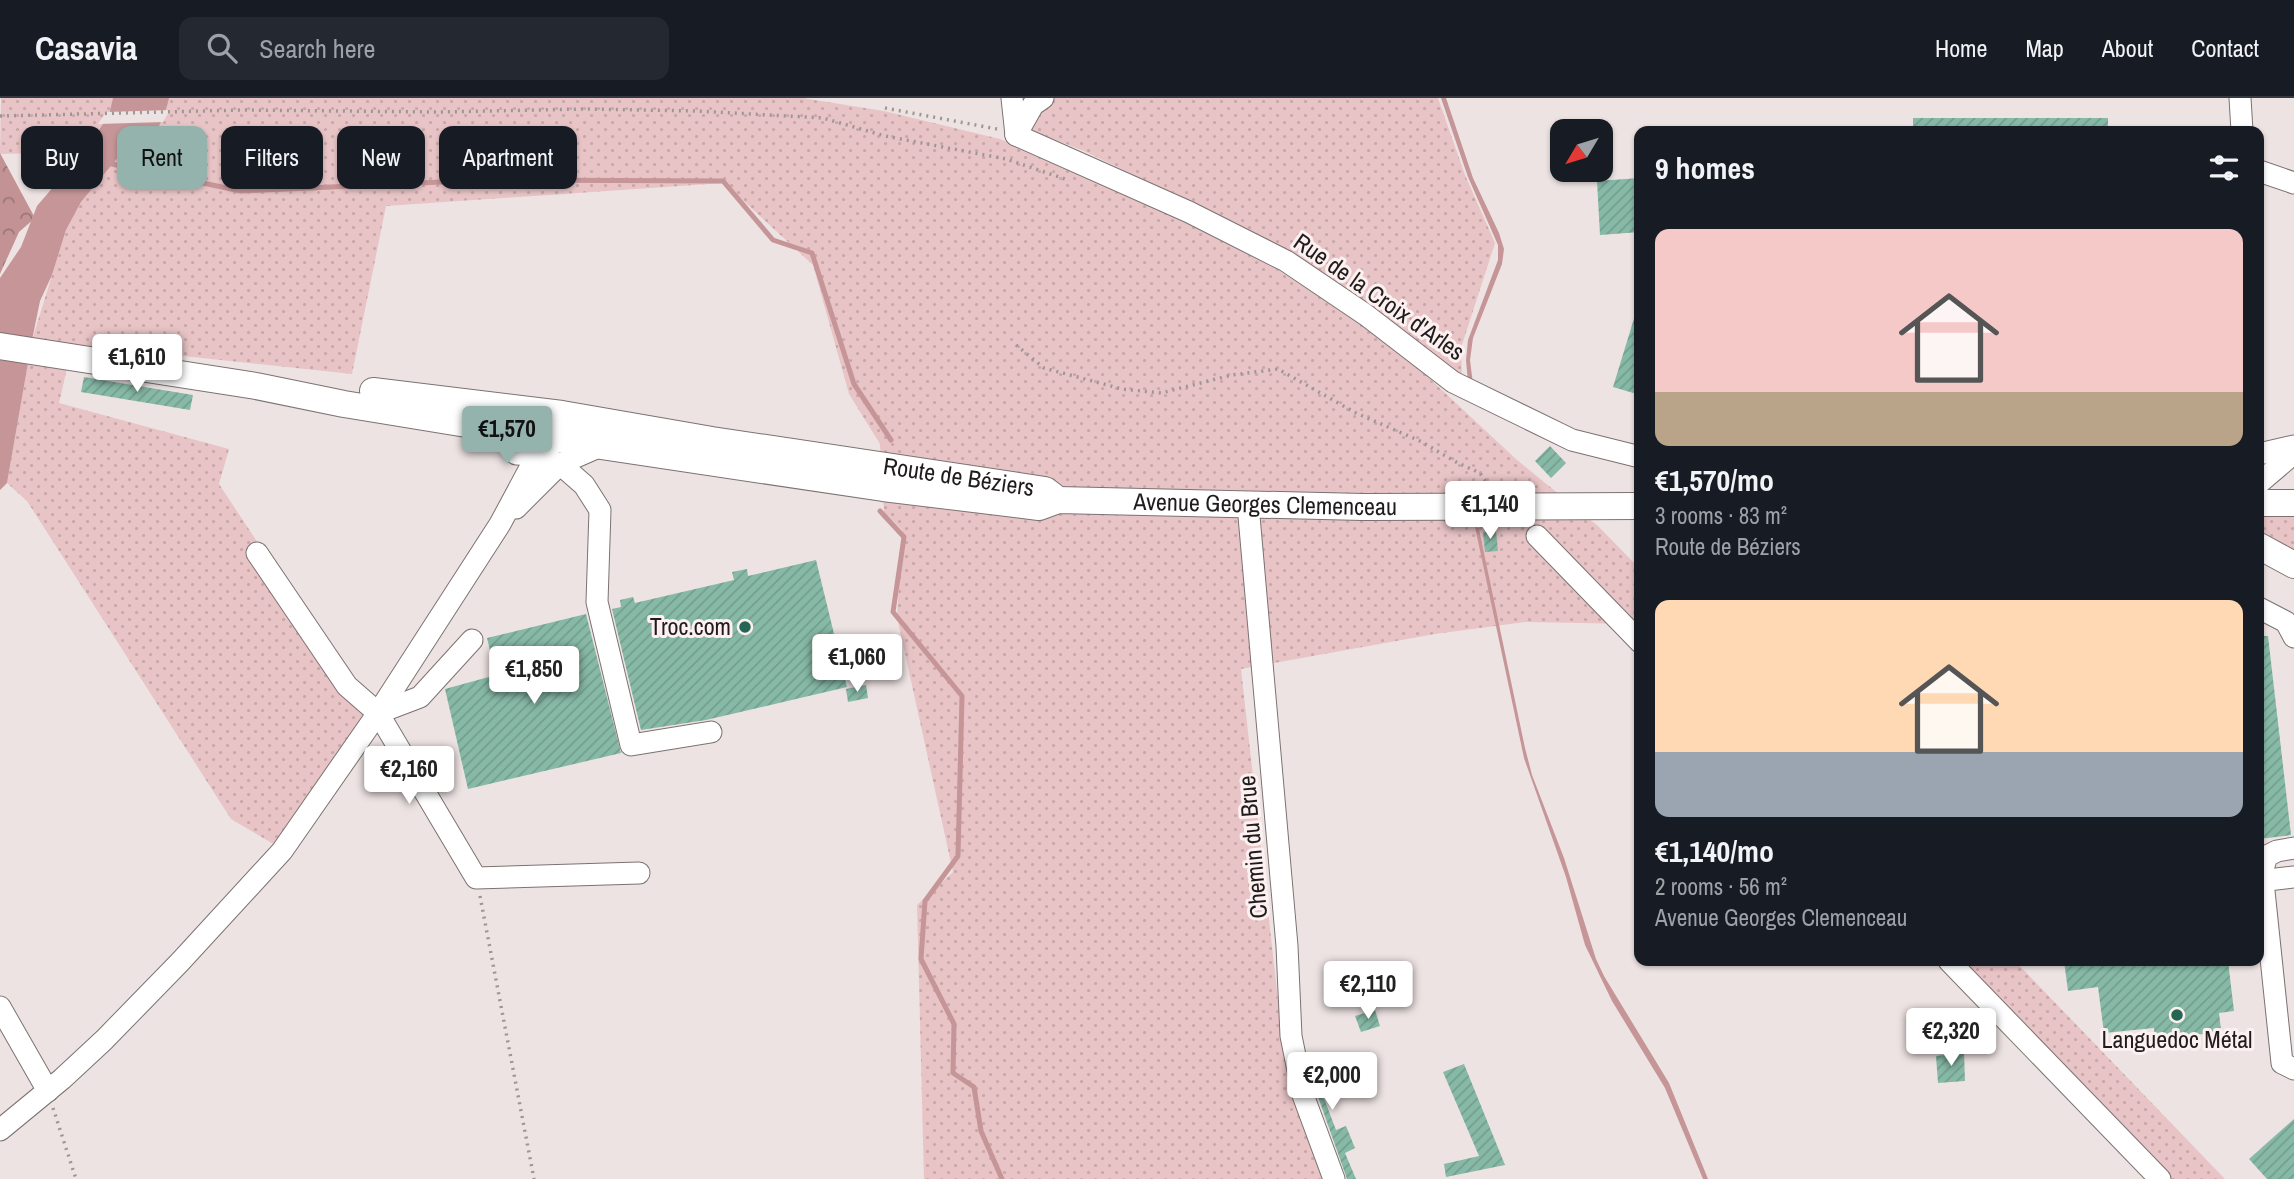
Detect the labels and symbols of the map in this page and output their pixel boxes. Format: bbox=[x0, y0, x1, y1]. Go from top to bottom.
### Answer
north arrow bbox=[1550, 119, 1614, 182]
street label: Rue de la Croix d'Arles bbox=[1288, 225, 1471, 367]
pin: €1,610 bbox=[80, 334, 194, 394]
pin: €1,570 bbox=[450, 406, 564, 466]
street label: Route de Béziers bbox=[881, 449, 1036, 503]
pin: €1,140 bbox=[1433, 482, 1547, 541]
street label: Avenue Georges Clemenceau bbox=[1132, 485, 1397, 522]
place label: Troc.com bbox=[650, 610, 731, 642]
marker: Troc.com bbox=[737, 619, 753, 635]
pin: €1,060 bbox=[800, 634, 914, 694]
pin: €1,850 bbox=[477, 646, 591, 706]
pin: €2,160 bbox=[352, 746, 466, 806]
street label: Chemin du Brue bbox=[1230, 774, 1274, 920]
pin: €2,110 bbox=[1311, 962, 1425, 1021]
marker: Languedoc Métal bbox=[2169, 1007, 2185, 1023]
pin: €2,320 bbox=[1894, 1009, 2008, 1068]
place label: Languedoc Métal bbox=[2102, 1023, 2252, 1055]
pin: €2,000 bbox=[1275, 1052, 1389, 1112]

